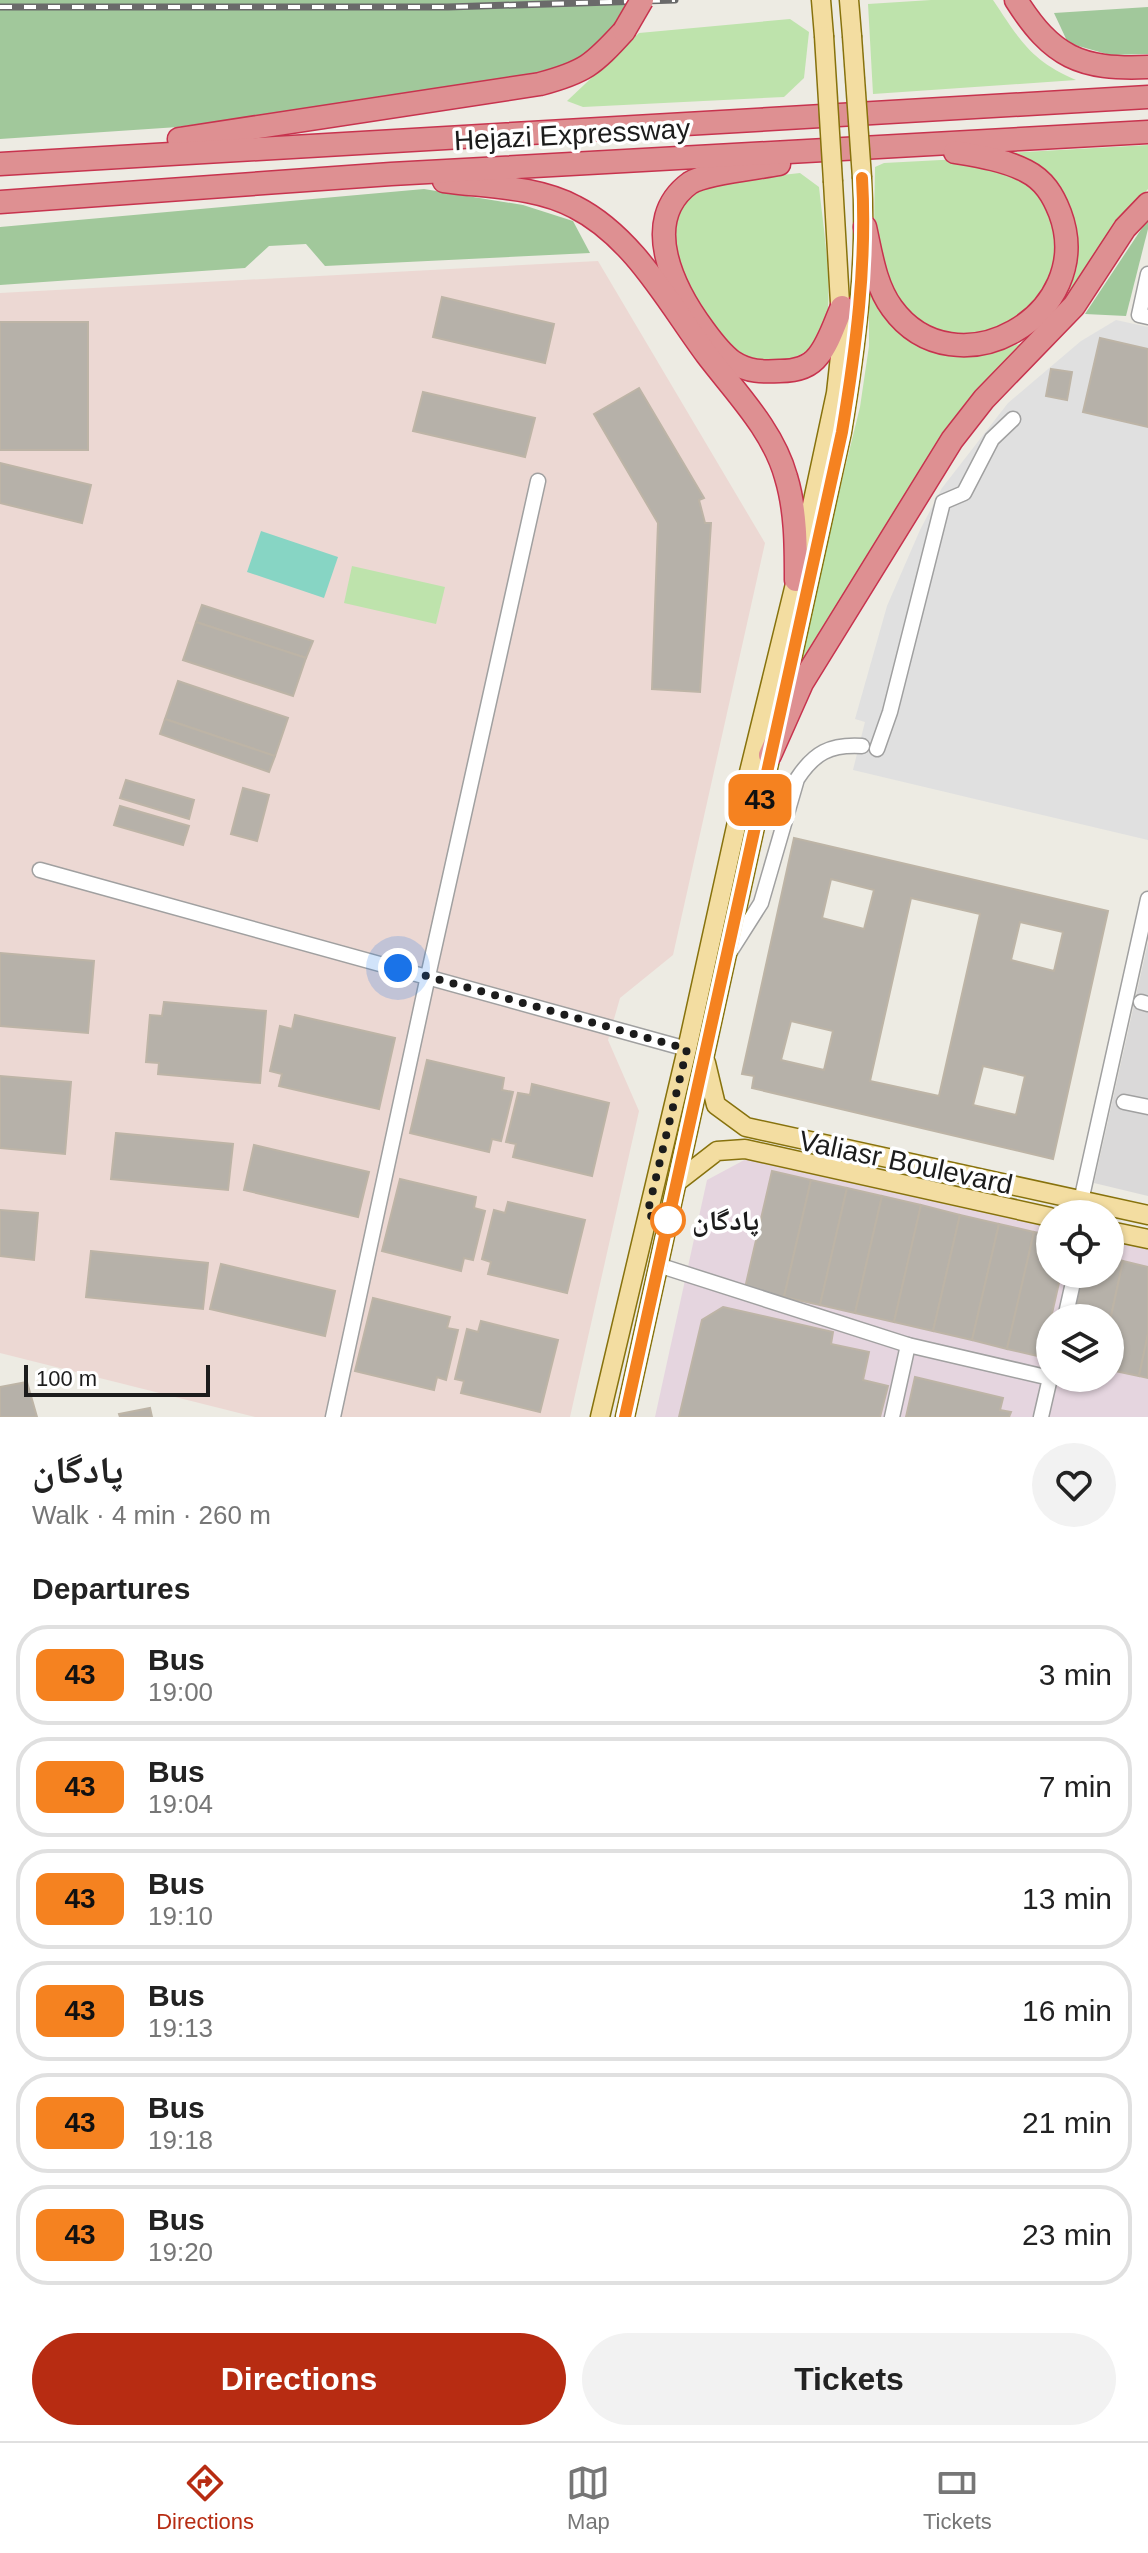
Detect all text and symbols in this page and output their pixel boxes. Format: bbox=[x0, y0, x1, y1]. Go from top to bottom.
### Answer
street label: Hejazi Expressway bbox=[453, 113, 691, 156]
line badge: 43 bbox=[724, 774, 796, 826]
text: 43 bbox=[744, 784, 776, 815]
your location bbox=[378, 948, 418, 988]
street label: Valiasr Boulevard bbox=[796, 1125, 1015, 1200]
map controls bbox=[1036, 1200, 1124, 1392]
button: locate bbox=[1036, 1200, 1124, 1288]
marker: پادگان bbox=[651, 1203, 685, 1237]
place label: پادگان bbox=[692, 1205, 759, 1237]
button: layers bbox=[1036, 1304, 1124, 1392]
scale bar bbox=[24, 1361, 210, 1397]
text: 100 m bbox=[36, 1366, 97, 1391]
button: heart bbox=[1032, 1443, 1116, 1527]
text: پادگان bbox=[32, 1449, 123, 1491]
text: Walk · 4 min · 260 m bbox=[32, 1500, 271, 1530]
text: Departures bbox=[32, 1572, 190, 1605]
text: Bus bbox=[148, 1643, 205, 1676]
text: 3 min bbox=[1039, 1658, 1112, 1691]
text: 43 bbox=[64, 1659, 96, 1690]
text: 19:00 bbox=[148, 1677, 213, 1707]
text: Bus bbox=[148, 1755, 205, 1788]
text: 7 min bbox=[1039, 1770, 1112, 1803]
text: 43 bbox=[64, 1771, 96, 1802]
text: 19:04 bbox=[148, 1789, 213, 1819]
text: Bus bbox=[148, 1867, 205, 1900]
text: 13 min bbox=[1022, 1882, 1112, 1915]
text: 43 bbox=[64, 1883, 96, 1914]
text: 19:10 bbox=[148, 1901, 213, 1931]
text: Bus bbox=[148, 1979, 205, 2012]
text: 16 min bbox=[1022, 1994, 1112, 2027]
text: 43 bbox=[64, 1995, 96, 2026]
text: 19:13 bbox=[148, 2013, 213, 2043]
text: Bus bbox=[148, 2091, 205, 2124]
text: 21 min bbox=[1022, 2106, 1112, 2139]
text: 43 bbox=[64, 2107, 96, 2138]
text: 19:18 bbox=[148, 2125, 213, 2155]
text: Bus bbox=[148, 2203, 205, 2236]
text: 23 min bbox=[1022, 2218, 1112, 2251]
text: 43 bbox=[64, 2219, 96, 2250]
text: 19:20 bbox=[148, 2237, 213, 2267]
button: Directions bbox=[32, 2333, 566, 2425]
button: Tickets bbox=[582, 2333, 1116, 2425]
tab: Directions bbox=[156, 2461, 254, 2535]
tab: Map bbox=[566, 2461, 610, 2535]
tab: Tickets bbox=[923, 2461, 992, 2535]

